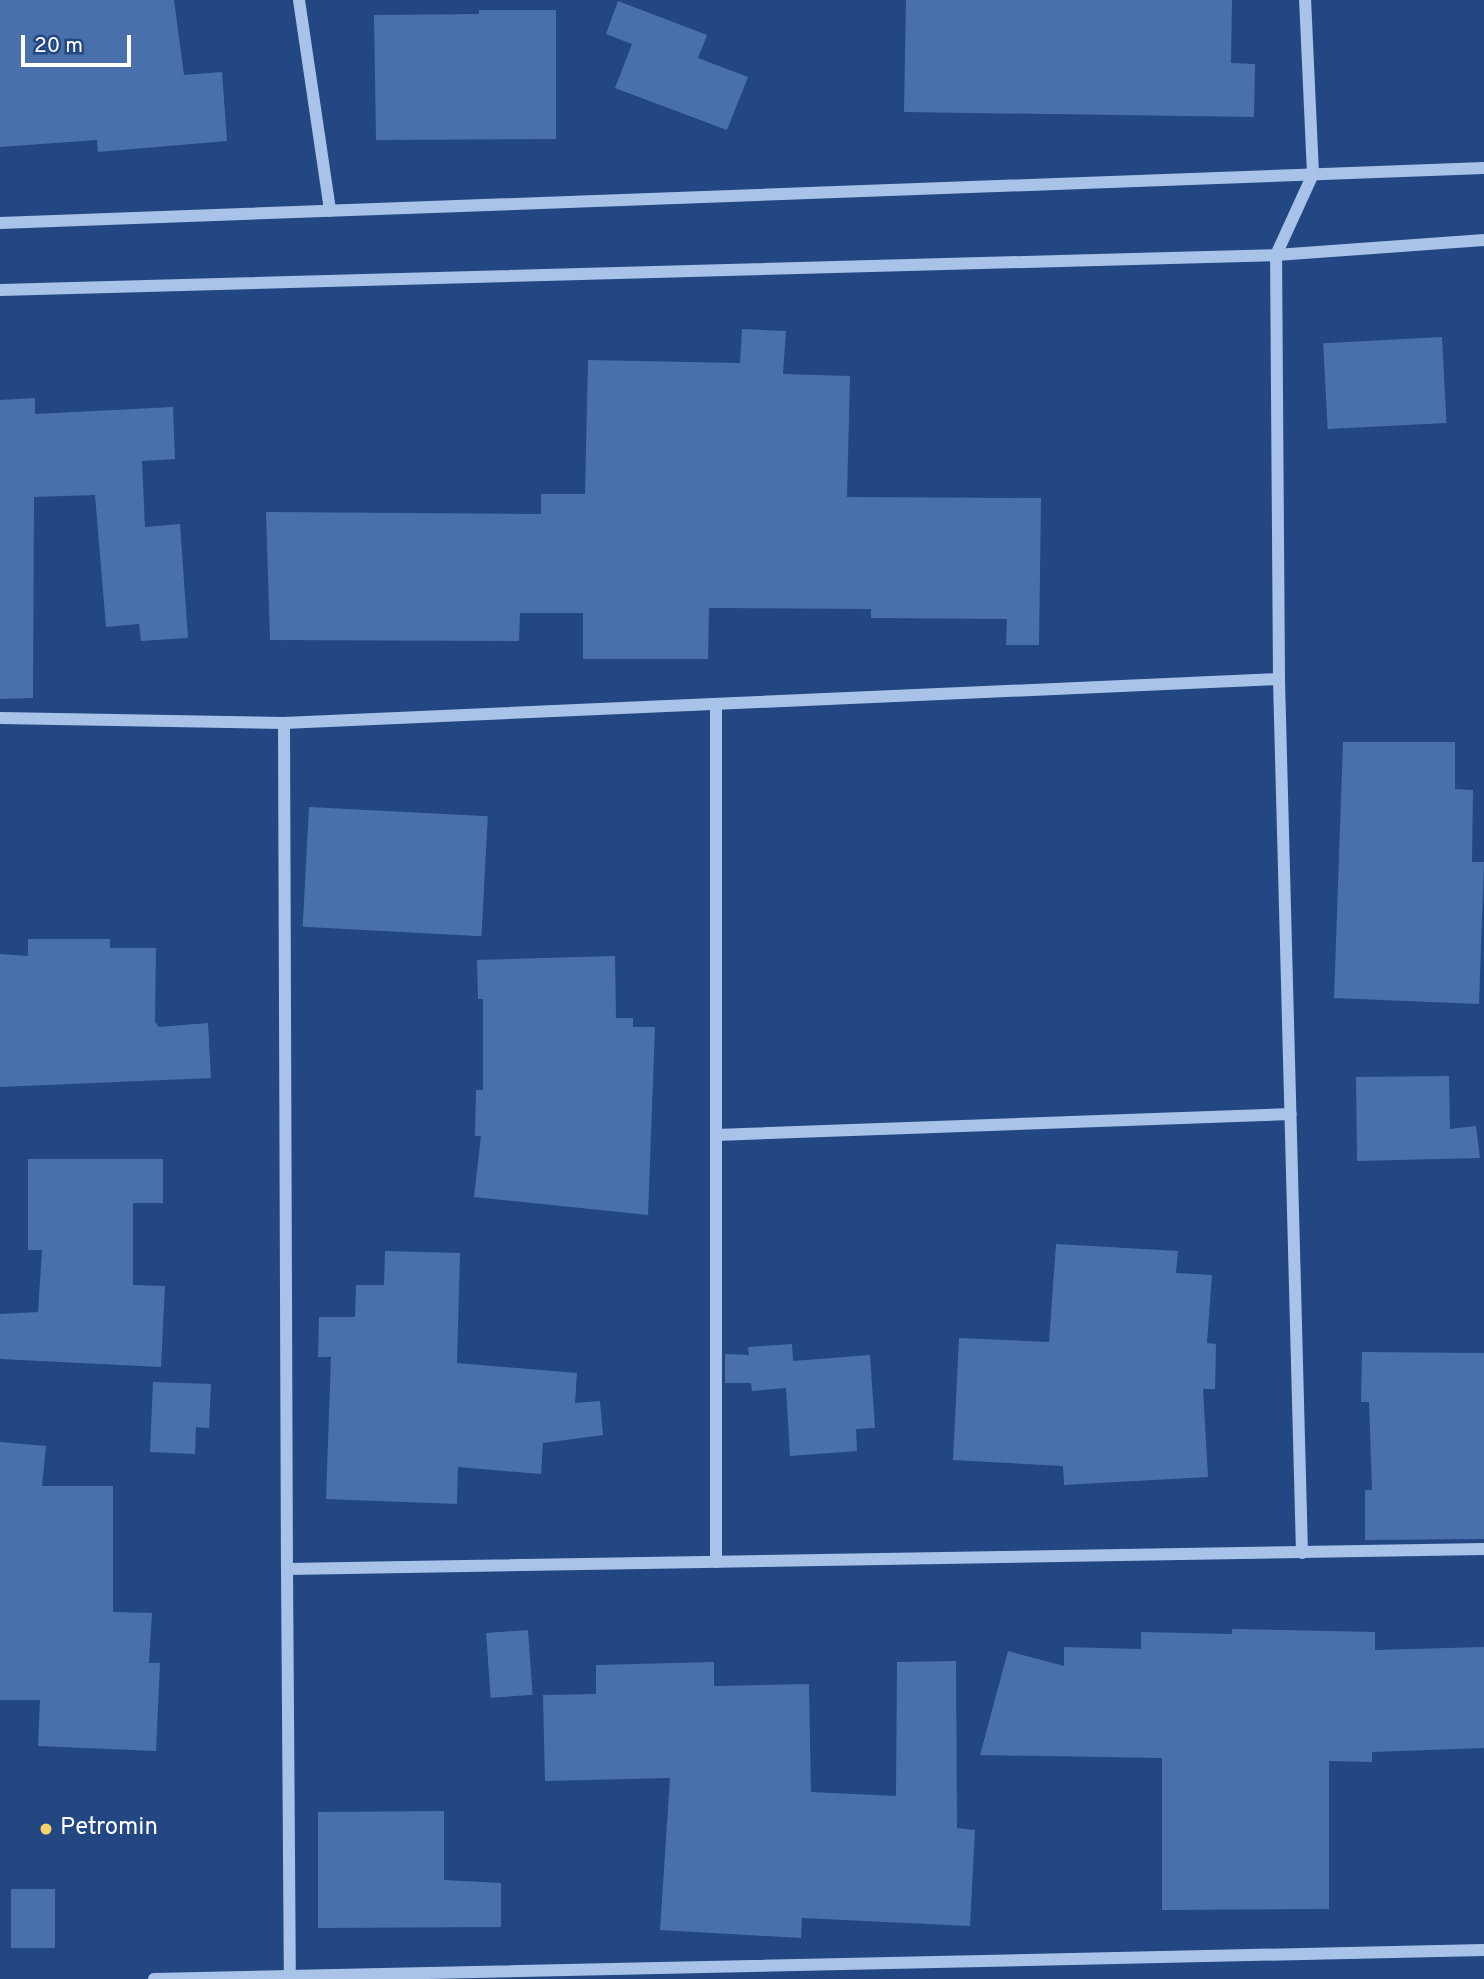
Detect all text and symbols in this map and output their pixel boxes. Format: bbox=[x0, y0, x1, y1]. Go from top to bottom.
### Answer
scale bar bbox=[24, 21, 135, 65]
text: 20 m bbox=[34, 33, 83, 60]
place label: Petromin bbox=[60, 1815, 158, 1843]
marker: Petromin bbox=[38, 1821, 54, 1837]

